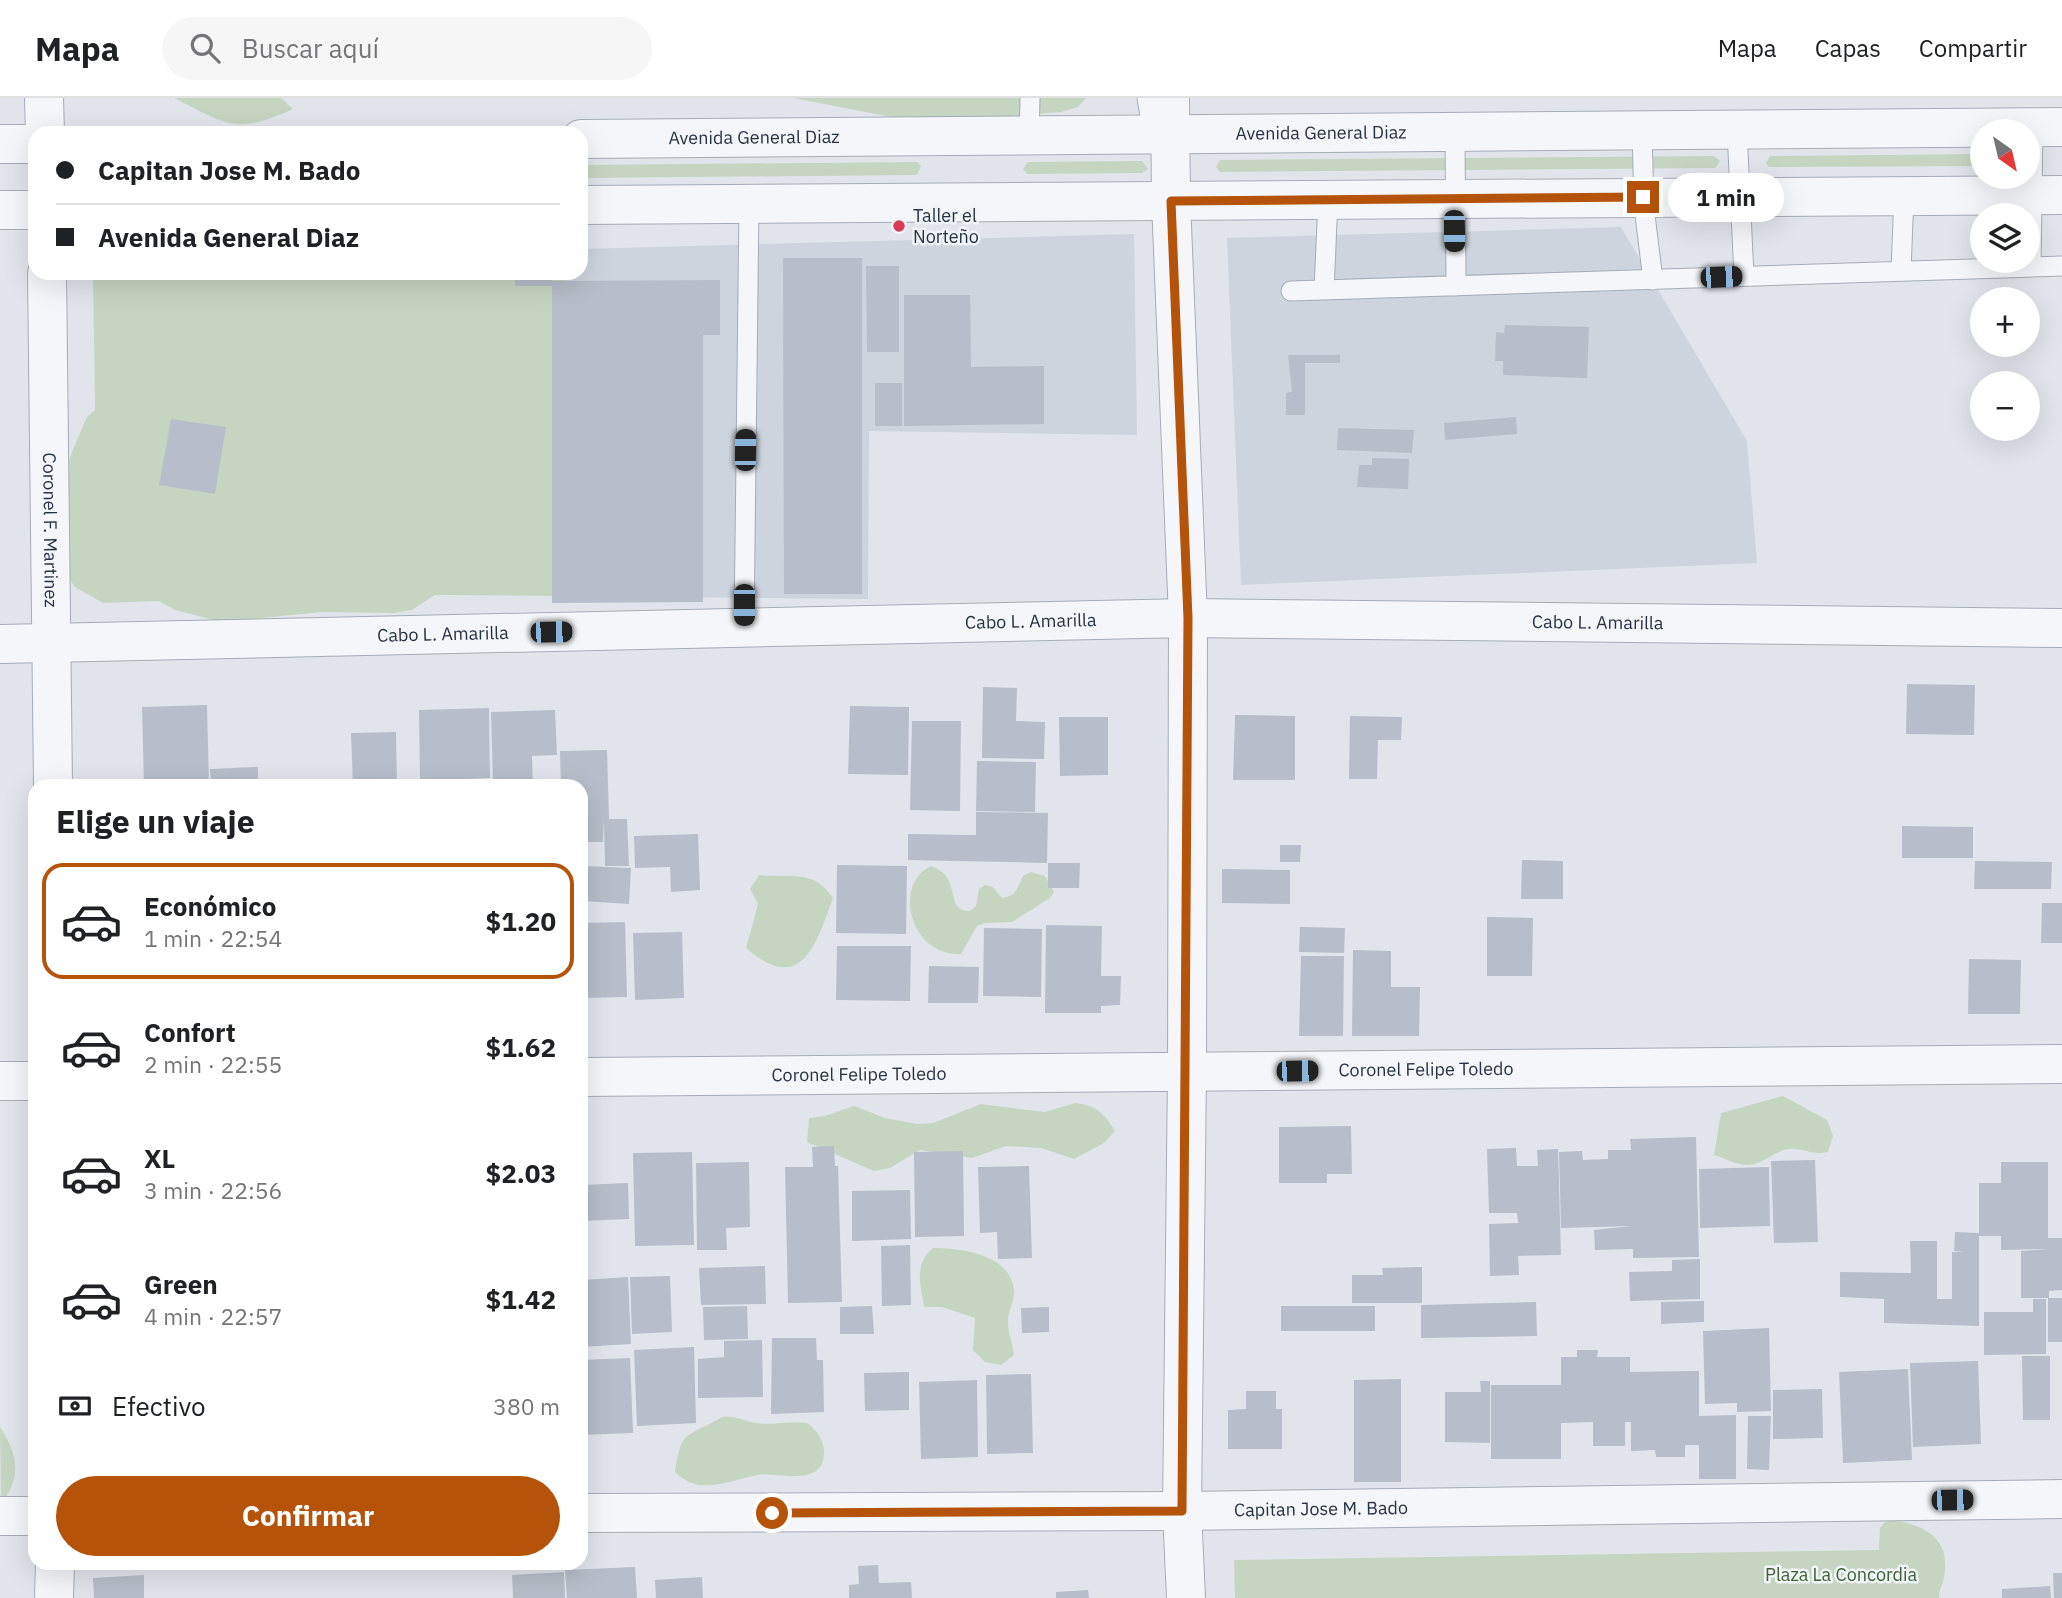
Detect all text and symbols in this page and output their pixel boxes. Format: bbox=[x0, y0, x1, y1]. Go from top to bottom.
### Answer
search box bbox=[162, 17, 652, 80]
text: Mapa bbox=[35, 27, 120, 70]
icon: search bbox=[186, 29, 224, 67]
text: Buscar aquí bbox=[242, 31, 379, 65]
text: Mapa bbox=[1718, 32, 1777, 64]
text: Capas bbox=[1815, 32, 1881, 64]
text: Compartir bbox=[1919, 32, 2027, 64]
north arrow bbox=[1970, 119, 2040, 189]
map controls bbox=[1970, 119, 2040, 441]
street label: Avenida General Diaz bbox=[1235, 120, 1407, 145]
street label: Avenida General Diaz bbox=[668, 125, 840, 149]
text: Capitan Jose M. Bado bbox=[98, 153, 361, 187]
callout: 1 min bbox=[1668, 172, 1783, 222]
route end bbox=[1627, 181, 1659, 213]
text: 1 min bbox=[1696, 182, 1756, 212]
button: layers bbox=[1970, 203, 2040, 273]
place label: Taller el Norteño bbox=[913, 204, 979, 248]
car bbox=[1444, 210, 1465, 252]
marker: Taller el Norteño bbox=[891, 218, 907, 234]
text: Avenida General Diaz bbox=[98, 220, 359, 254]
car bbox=[1700, 266, 1743, 288]
button: + bbox=[1970, 287, 2040, 357]
button: − bbox=[1970, 371, 2040, 441]
car bbox=[735, 429, 756, 471]
street label: Coronel F. Martinez bbox=[38, 452, 63, 608]
car bbox=[734, 584, 755, 626]
street label: Cabo L. Amarilla bbox=[965, 608, 1097, 634]
street label: Cabo L. Amarilla bbox=[1532, 610, 1664, 634]
street label: Cabo L. Amarilla bbox=[377, 621, 509, 647]
car bbox=[530, 621, 573, 643]
text: Elige un viaje bbox=[56, 800, 255, 842]
text: Económico bbox=[144, 889, 276, 923]
icon: car bbox=[60, 890, 123, 953]
text: $1.20 bbox=[486, 904, 556, 938]
text: 1 min · 22:54 bbox=[144, 923, 282, 953]
text: Confort bbox=[144, 1015, 236, 1049]
icon: car bbox=[60, 1016, 123, 1079]
text: $1.62 bbox=[486, 1030, 556, 1064]
text: 2 min · 22:55 bbox=[144, 1049, 282, 1079]
street label: Coronel Felipe Toledo bbox=[1338, 1057, 1514, 1081]
car bbox=[1276, 1060, 1319, 1082]
street label: Coronel Felipe Toledo bbox=[771, 1062, 947, 1086]
text: XL bbox=[144, 1141, 175, 1175]
icon: car bbox=[60, 1142, 123, 1205]
text: $2.03 bbox=[486, 1156, 556, 1190]
text: 3 min · 22:56 bbox=[144, 1175, 282, 1205]
text: Green bbox=[144, 1267, 218, 1301]
icon: car bbox=[60, 1268, 123, 1331]
text: $1.42 bbox=[486, 1282, 556, 1316]
text: 4 min · 22:57 bbox=[144, 1301, 282, 1331]
icon: cash bbox=[56, 1387, 94, 1425]
text: Efectivo bbox=[112, 1389, 206, 1423]
text: 380 m bbox=[493, 1391, 560, 1421]
button: Confirmar bbox=[56, 1476, 560, 1556]
car bbox=[1931, 1489, 1974, 1511]
street label: Capitan Jose M. Bado bbox=[1234, 1496, 1408, 1521]
route start bbox=[756, 1497, 788, 1529]
park label: Plaza La Concordia bbox=[1765, 1563, 1917, 1586]

